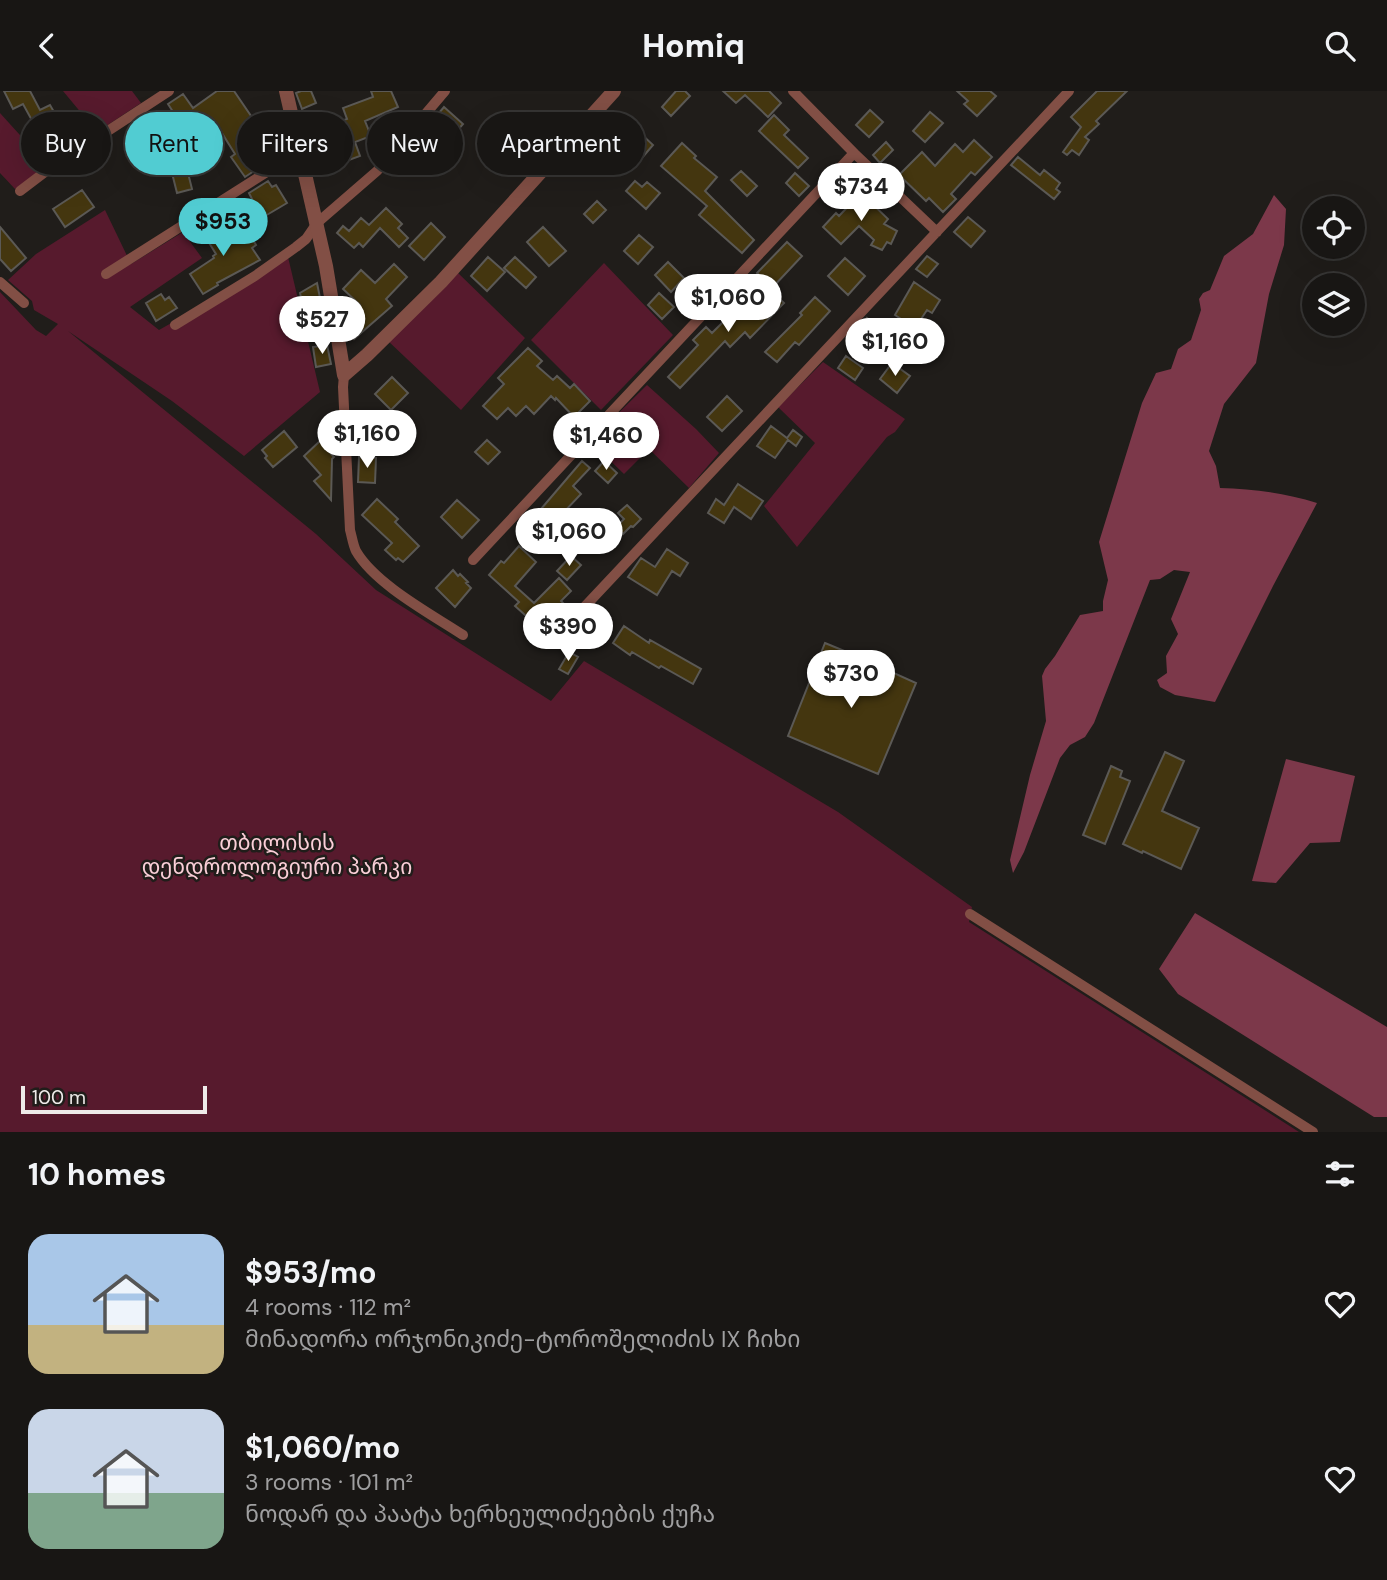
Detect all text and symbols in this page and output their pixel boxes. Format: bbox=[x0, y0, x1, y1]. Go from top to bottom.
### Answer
text: Homiq bbox=[642, 25, 745, 67]
icon: back bbox=[28, 27, 66, 65]
icon: search bbox=[1321, 27, 1359, 65]
chip: Buy bbox=[21, 112, 111, 175]
chip: Rent bbox=[125, 112, 223, 175]
chip: Filters bbox=[237, 112, 353, 175]
chip: New bbox=[367, 112, 463, 175]
chip: Apartment bbox=[477, 112, 645, 175]
pin: $734 bbox=[820, 163, 902, 223]
text: $734 bbox=[834, 171, 888, 201]
map controls bbox=[1302, 196, 1365, 336]
button: locate bbox=[1302, 196, 1365, 259]
pin: $953 bbox=[182, 199, 264, 258]
text: $953 bbox=[195, 206, 251, 236]
button: layers bbox=[1302, 273, 1365, 336]
pin: $1,060 bbox=[671, 275, 785, 334]
text: $1,060 bbox=[691, 282, 765, 312]
pin: $527 bbox=[281, 296, 363, 356]
text: $527 bbox=[295, 304, 349, 334]
pin: $1,160 bbox=[838, 319, 952, 378]
text: $1,160 bbox=[861, 326, 929, 356]
pin: $1,160 bbox=[310, 411, 424, 470]
pin: $1,460 bbox=[549, 413, 663, 472]
text: $1,160 bbox=[333, 418, 401, 448]
text: $1,460 bbox=[569, 420, 643, 450]
pin: $1,060 bbox=[512, 509, 626, 568]
text: $1,060 bbox=[532, 516, 606, 546]
pin: $390 bbox=[527, 603, 609, 663]
text: $390 bbox=[539, 611, 597, 641]
pin: $730 bbox=[810, 651, 892, 710]
text: $730 bbox=[823, 658, 879, 688]
park label: თბილისის დენდროლოგიური პარკი bbox=[142, 829, 412, 881]
scale bar bbox=[21, 1083, 206, 1115]
text: 100 m bbox=[32, 1085, 86, 1110]
text: 10 homes bbox=[28, 1155, 166, 1194]
icon: filters bbox=[1321, 1155, 1359, 1193]
text: $953/mo bbox=[245, 1253, 377, 1292]
icon: home bbox=[84, 1262, 168, 1346]
icon: heart bbox=[1321, 1285, 1359, 1323]
text: 4 rooms · 112 m² bbox=[245, 1292, 411, 1322]
text: მინადორა ორჯონიკიძე-ტოროშელიძის IX ჩიხი bbox=[245, 1324, 800, 1354]
text: $1,060/mo bbox=[245, 1428, 400, 1467]
icon: home bbox=[84, 1437, 168, 1521]
icon: heart bbox=[1321, 1460, 1359, 1498]
text: 3 rooms · 101 m² bbox=[245, 1467, 413, 1497]
text: ნოდარ და პაატა ხერხეულიძეების ქუჩა bbox=[245, 1499, 715, 1529]

